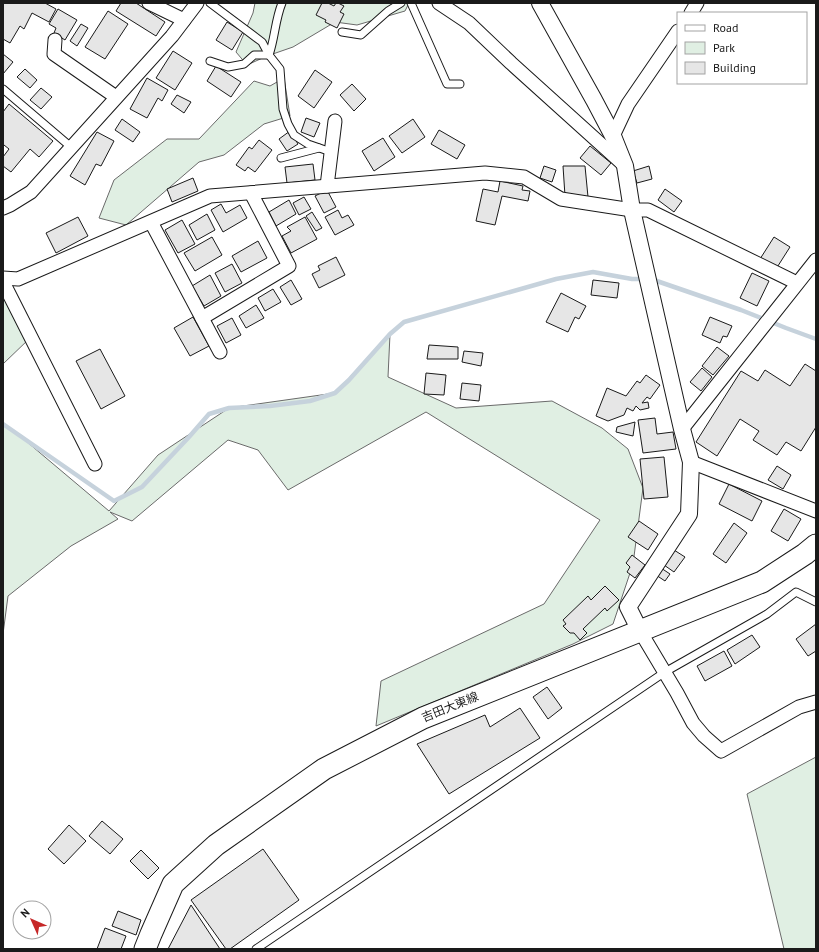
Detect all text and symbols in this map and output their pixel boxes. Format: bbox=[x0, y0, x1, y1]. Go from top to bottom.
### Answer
legend bbox=[677, 12, 807, 84]
text: Road bbox=[713, 20, 738, 35]
text: Park bbox=[713, 40, 735, 55]
text: Building bbox=[713, 60, 756, 75]
street label: 吉田大東線 bbox=[419, 688, 480, 725]
north arrow bbox=[12, 900, 52, 940]
text: N bbox=[17, 905, 32, 920]

